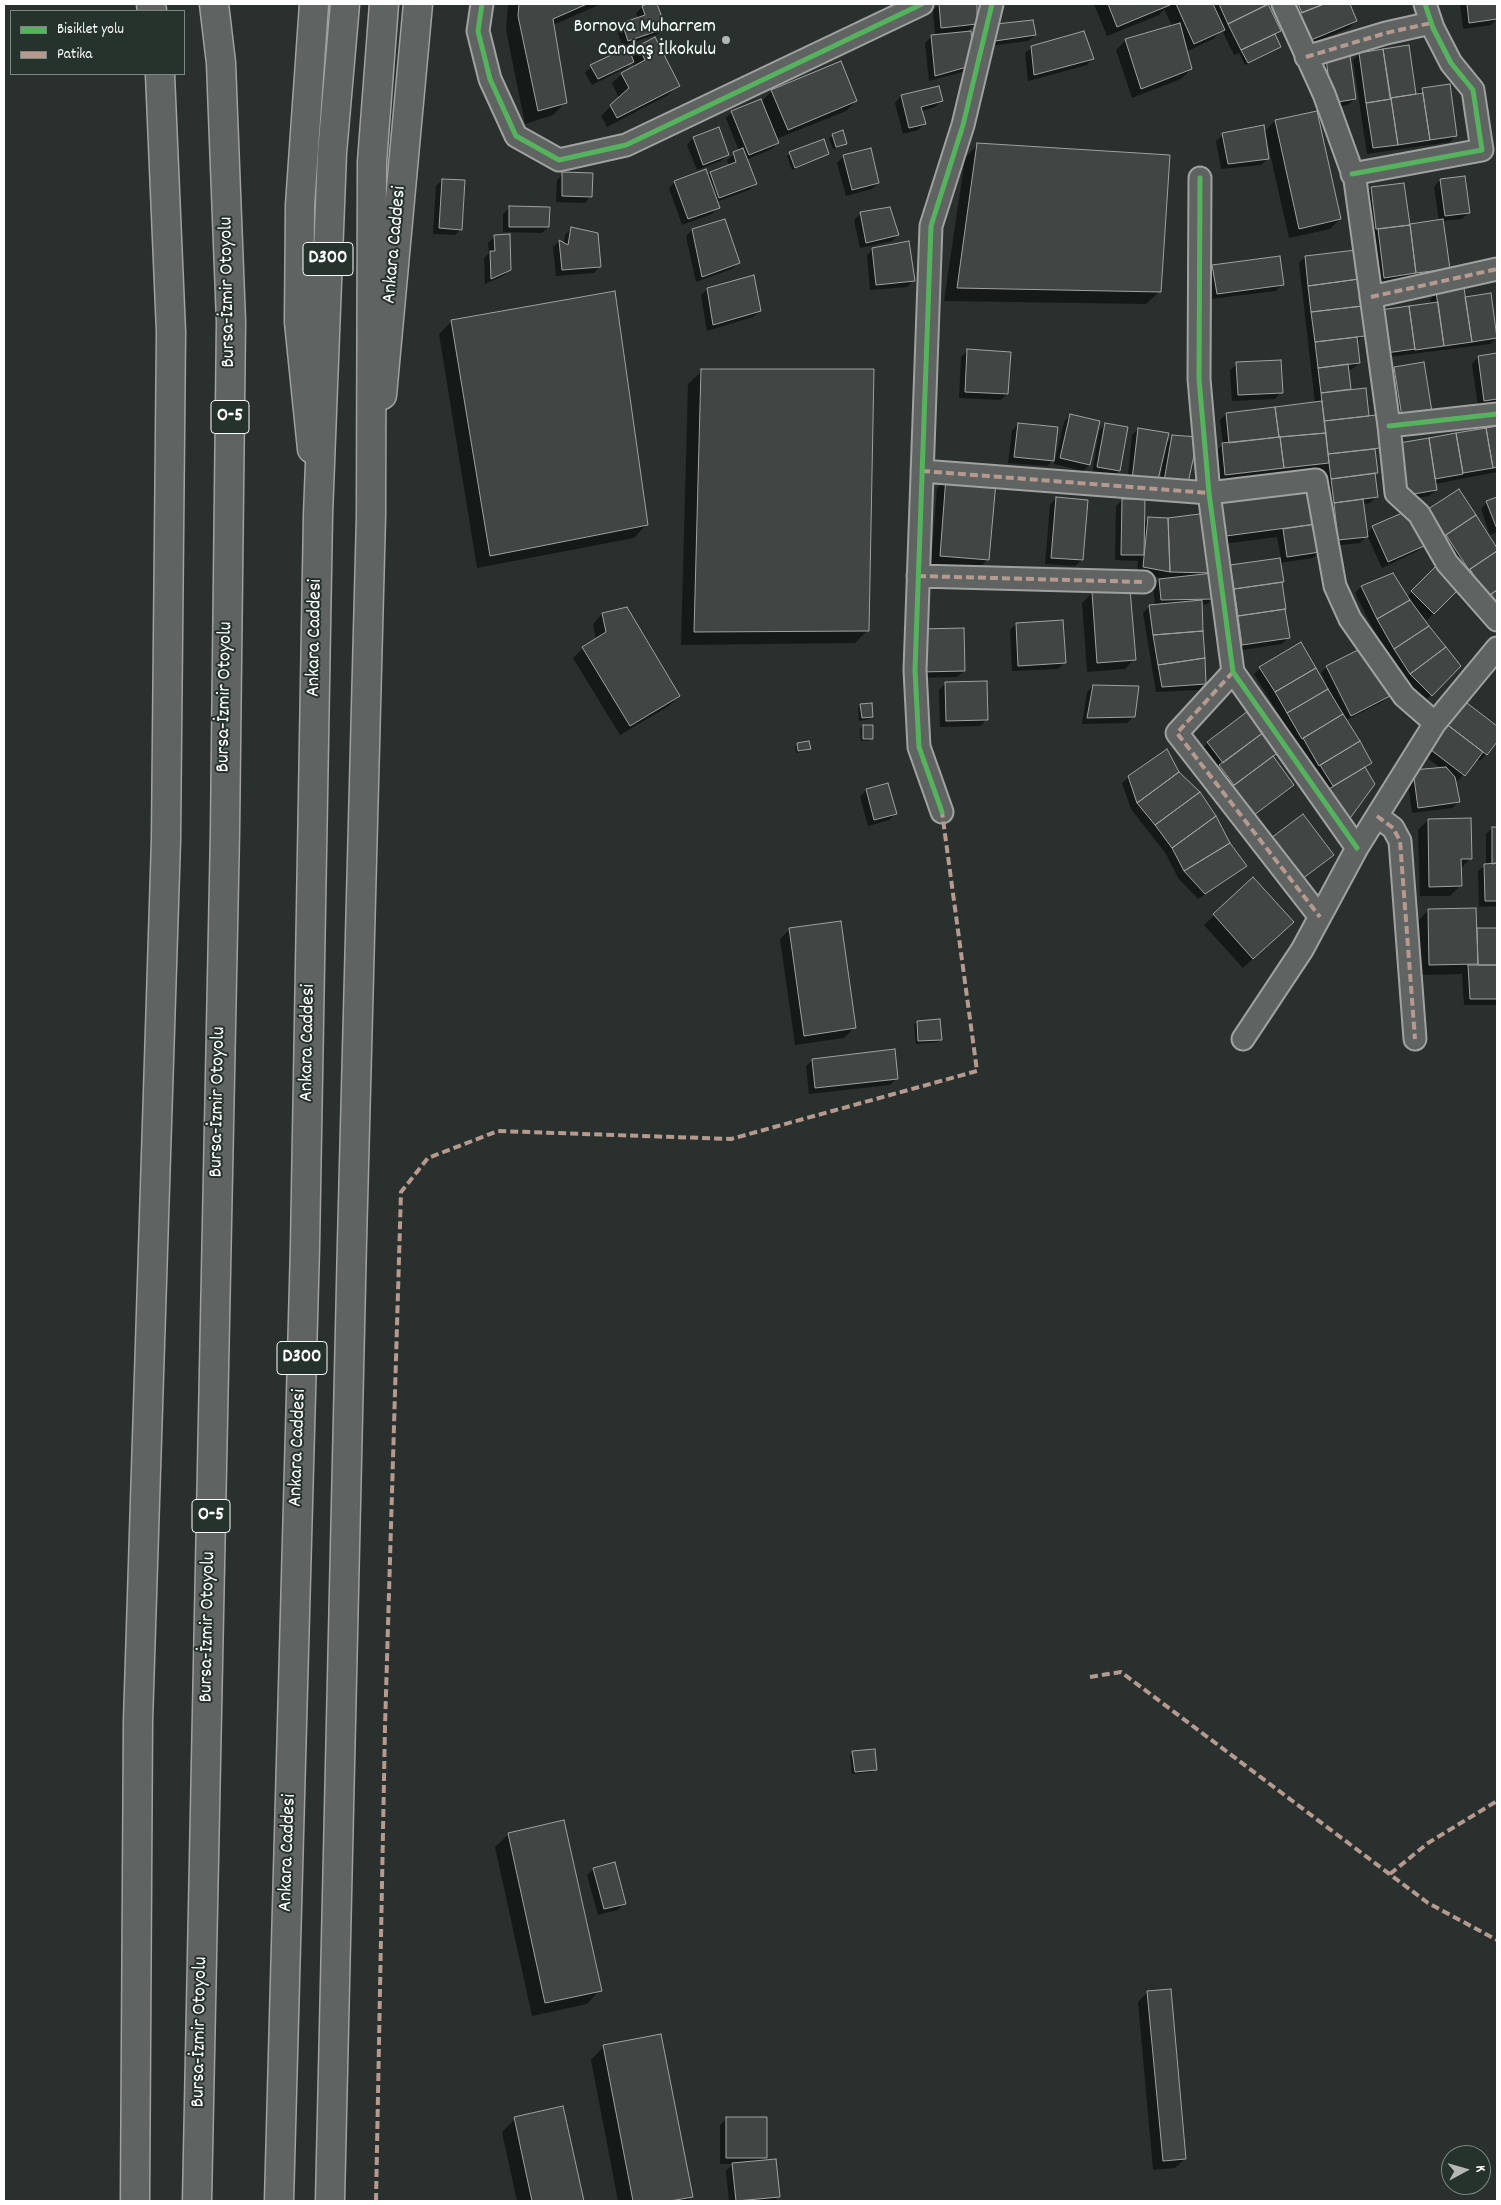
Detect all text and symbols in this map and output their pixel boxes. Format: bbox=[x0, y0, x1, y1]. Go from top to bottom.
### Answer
legend bbox=[10, 10, 185, 75]
place label: Bornova Muharrem Candaş İlkokulu bbox=[574, 16, 716, 63]
text: Bisiklet yolu bbox=[57, 19, 124, 41]
marker: Bornova Muharrem Candaş İlkokulu bbox=[720, 34, 732, 46]
text: Patika bbox=[57, 44, 92, 66]
street label: Ankara Caddesi bbox=[379, 185, 413, 305]
street label: Bursa-İzmir Otoyolu bbox=[216, 216, 242, 368]
road number: D300 bbox=[303, 242, 353, 276]
road number: O-5 bbox=[211, 401, 249, 434]
street label: Ankara Caddesi bbox=[303, 579, 329, 697]
street label: Bursa-İzmir Otoyolu bbox=[213, 621, 239, 773]
street label: Ankara Caddesi bbox=[296, 984, 322, 1102]
street label: Bursa-İzmir Otoyolu bbox=[206, 1026, 232, 1178]
road number: D300 bbox=[277, 1342, 327, 1375]
street label: Ankara Caddesi bbox=[285, 1389, 313, 1507]
road number: O-5 bbox=[192, 1500, 230, 1532]
street label: Bursa-İzmir Otoyolu bbox=[196, 1551, 222, 1703]
street label: Ankara Caddesi bbox=[275, 1794, 303, 1912]
street label: Bursa-İzmir Otoyolu bbox=[188, 1956, 214, 2108]
north arrow bbox=[1441, 2145, 1491, 2195]
text: K bbox=[1470, 2164, 1490, 2173]

